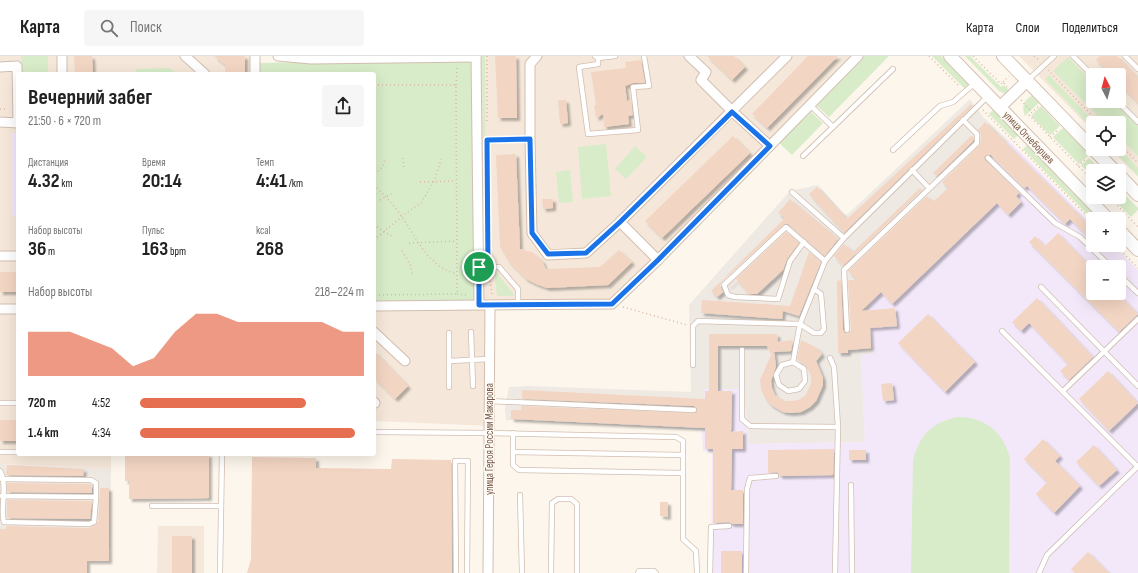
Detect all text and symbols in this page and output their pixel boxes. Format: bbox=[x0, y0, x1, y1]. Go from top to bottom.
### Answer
search box bbox=[84, 10, 364, 46]
text: Карта bbox=[20, 16, 60, 39]
icon: search bbox=[98, 17, 120, 39]
text: Поиск bbox=[130, 18, 162, 37]
text: Карта bbox=[966, 19, 994, 36]
text: Слои bbox=[1016, 19, 1040, 36]
text: Поделиться bbox=[1062, 19, 1118, 36]
north arrow bbox=[1086, 68, 1126, 108]
map controls bbox=[1086, 68, 1126, 300]
text: Вечерний забег bbox=[28, 84, 152, 111]
button: share bbox=[322, 85, 364, 127]
street label: улица Огнеборцев bbox=[1000, 108, 1057, 166]
text: 21:50 · 6 × 720 m bbox=[28, 113, 101, 129]
button: locate bbox=[1086, 116, 1126, 156]
text: Дистанция bbox=[28, 156, 68, 169]
text: Время bbox=[142, 156, 166, 169]
text: Темп bbox=[256, 156, 274, 169]
button: layers bbox=[1086, 164, 1126, 204]
text: 4.32 bbox=[28, 169, 60, 193]
text: 20:14 bbox=[142, 169, 182, 193]
text: 4:41 bbox=[256, 169, 287, 193]
text: km bbox=[60, 177, 73, 190]
text: /km bbox=[287, 177, 303, 190]
button: + bbox=[1086, 212, 1126, 252]
text: Набор высоты bbox=[28, 224, 82, 237]
text: Пульс bbox=[142, 224, 164, 237]
text: kcal bbox=[256, 224, 271, 237]
text: 36 bbox=[28, 237, 46, 261]
text: 163 bbox=[142, 237, 168, 261]
text: 268 bbox=[256, 237, 284, 261]
text: m bbox=[46, 245, 55, 258]
text: bpm bbox=[168, 245, 186, 258]
pin bbox=[462, 250, 496, 284]
icon: arrive bbox=[468, 256, 490, 278]
button: − bbox=[1086, 260, 1126, 300]
text: Набор высоты bbox=[28, 284, 92, 300]
text: 218–224 m bbox=[315, 284, 364, 300]
street label: улица Героя России Макарова bbox=[483, 383, 496, 495]
text: 720 m bbox=[28, 395, 56, 411]
text: 4:52 bbox=[92, 395, 110, 411]
text: 1.4 km bbox=[28, 425, 59, 441]
text: 4:34 bbox=[92, 425, 111, 441]

